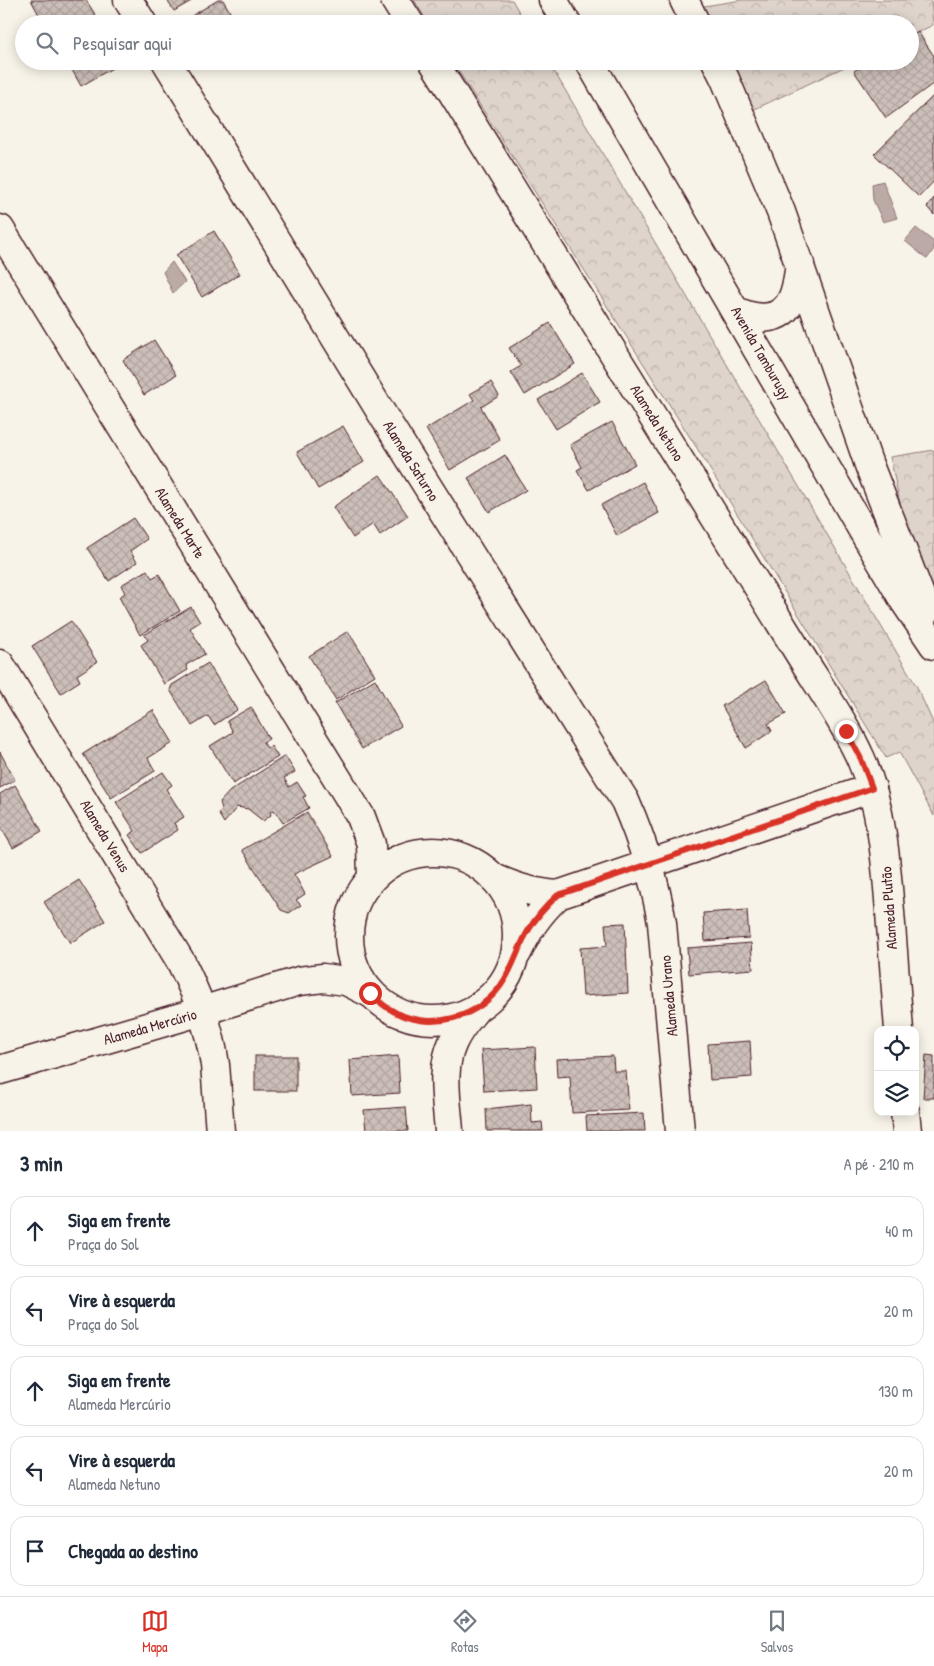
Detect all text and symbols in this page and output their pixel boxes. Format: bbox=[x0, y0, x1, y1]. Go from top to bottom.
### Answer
search box bbox=[15, 15, 919, 70]
icon: search bbox=[33, 29, 61, 57]
text: Pesquisar aqui bbox=[73, 30, 172, 56]
street label: Avenida Tamburugy bbox=[726, 302, 797, 403]
street label: Alameda Netuno bbox=[626, 380, 689, 465]
street label: Alameda Saturno bbox=[378, 417, 444, 505]
street label: Alameda Marte bbox=[150, 483, 211, 562]
route end bbox=[835, 720, 858, 743]
street label: Alameda Venus bbox=[75, 795, 136, 876]
street label: Alameda Plutão bbox=[875, 866, 902, 950]
street label: Alameda Urano bbox=[654, 955, 683, 1037]
route start bbox=[359, 982, 382, 1005]
street label: Alameda Mercúrio bbox=[101, 1003, 199, 1050]
map controls bbox=[874, 1026, 919, 1116]
button: locate bbox=[874, 1026, 919, 1071]
button: layers bbox=[874, 1071, 919, 1116]
text: 3 min bbox=[20, 1149, 63, 1178]
text: A pé · 210 m bbox=[844, 1153, 914, 1175]
text: Siga em frente bbox=[68, 1207, 171, 1233]
icon: ahead bbox=[21, 1217, 49, 1245]
text: 40 m bbox=[885, 1220, 913, 1242]
text: Praça do Sol bbox=[68, 1233, 139, 1255]
text: Vire à esquerda bbox=[68, 1287, 175, 1313]
icon: left bbox=[21, 1297, 49, 1325]
text: 20 m bbox=[884, 1300, 913, 1322]
text: Praça do Sol bbox=[68, 1313, 139, 1335]
text: Siga em frente bbox=[68, 1367, 171, 1393]
icon: ahead bbox=[21, 1377, 49, 1405]
text: 130 m bbox=[878, 1380, 913, 1402]
text: Alameda Mercúrio bbox=[68, 1393, 171, 1415]
text: Vire à esquerda bbox=[68, 1447, 175, 1473]
icon: left bbox=[21, 1457, 49, 1485]
text: 20 m bbox=[884, 1460, 913, 1482]
text: Alameda Netuno bbox=[68, 1473, 160, 1495]
icon: arrive bbox=[21, 1537, 49, 1565]
text: Chegada ao destino bbox=[68, 1538, 198, 1564]
tab: Mapa bbox=[141, 1607, 169, 1656]
tab: Rotas bbox=[451, 1607, 479, 1656]
tab: Salvos bbox=[761, 1607, 793, 1656]

